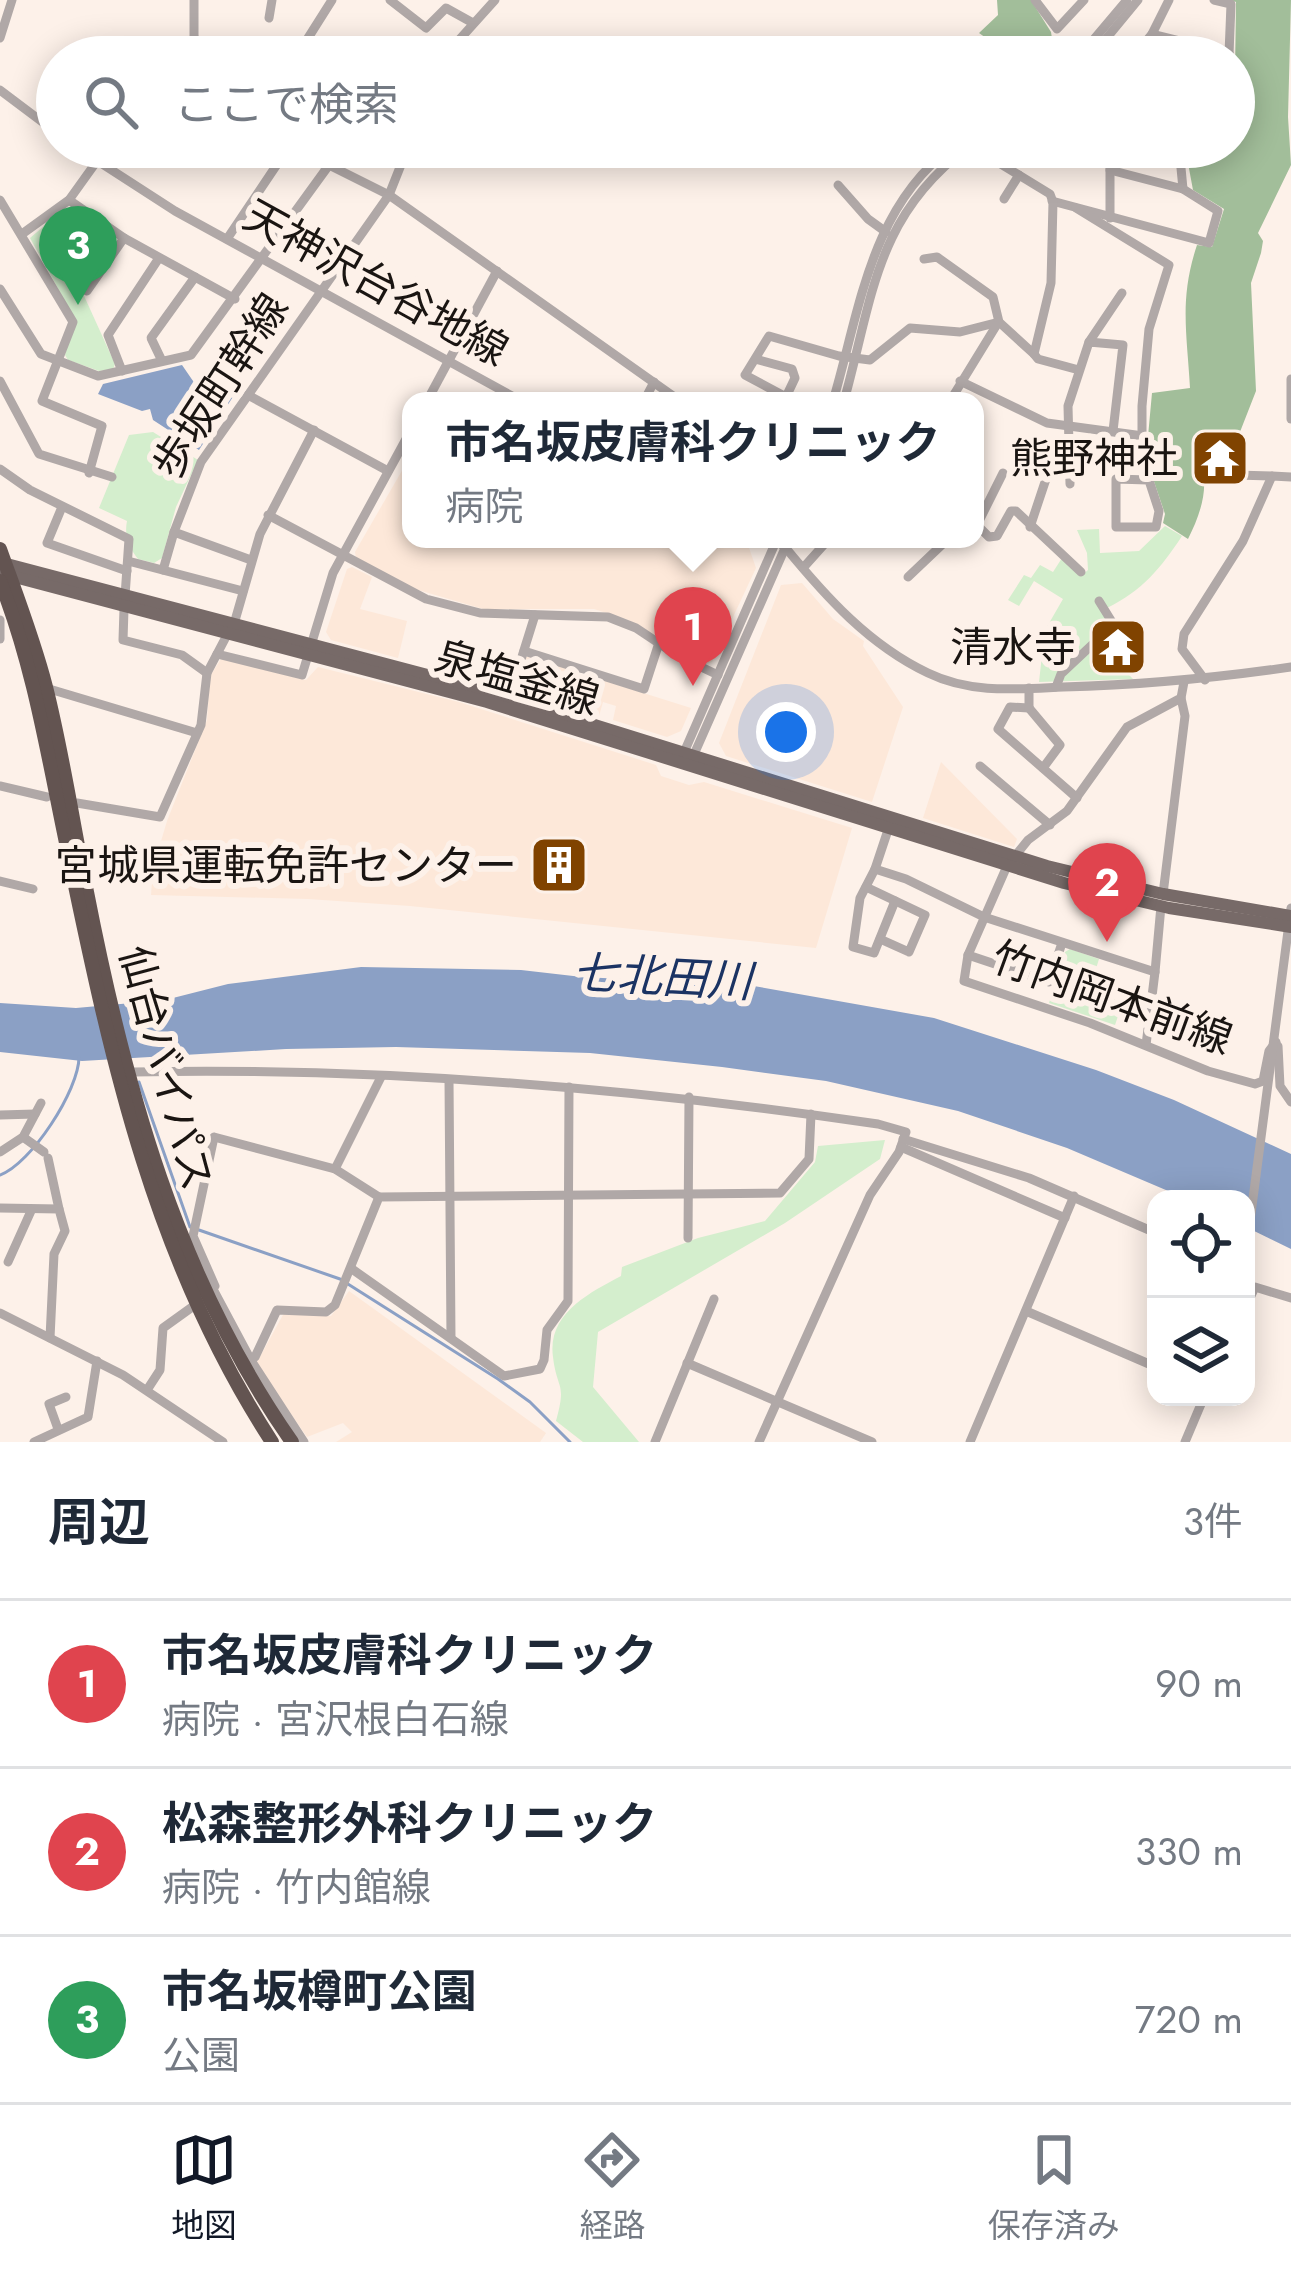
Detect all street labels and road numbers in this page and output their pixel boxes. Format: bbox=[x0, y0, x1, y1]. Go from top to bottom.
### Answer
street label: 天神沢台谷地線 bbox=[233, 185, 519, 381]
street label: 歩坂町幹線 bbox=[137, 281, 303, 491]
street label: 泉塩釜線 bbox=[428, 626, 606, 730]
street label: 竹内岡本前線 bbox=[983, 926, 1241, 1070]
street label: 仙台バイパス bbox=[104, 939, 228, 1197]

